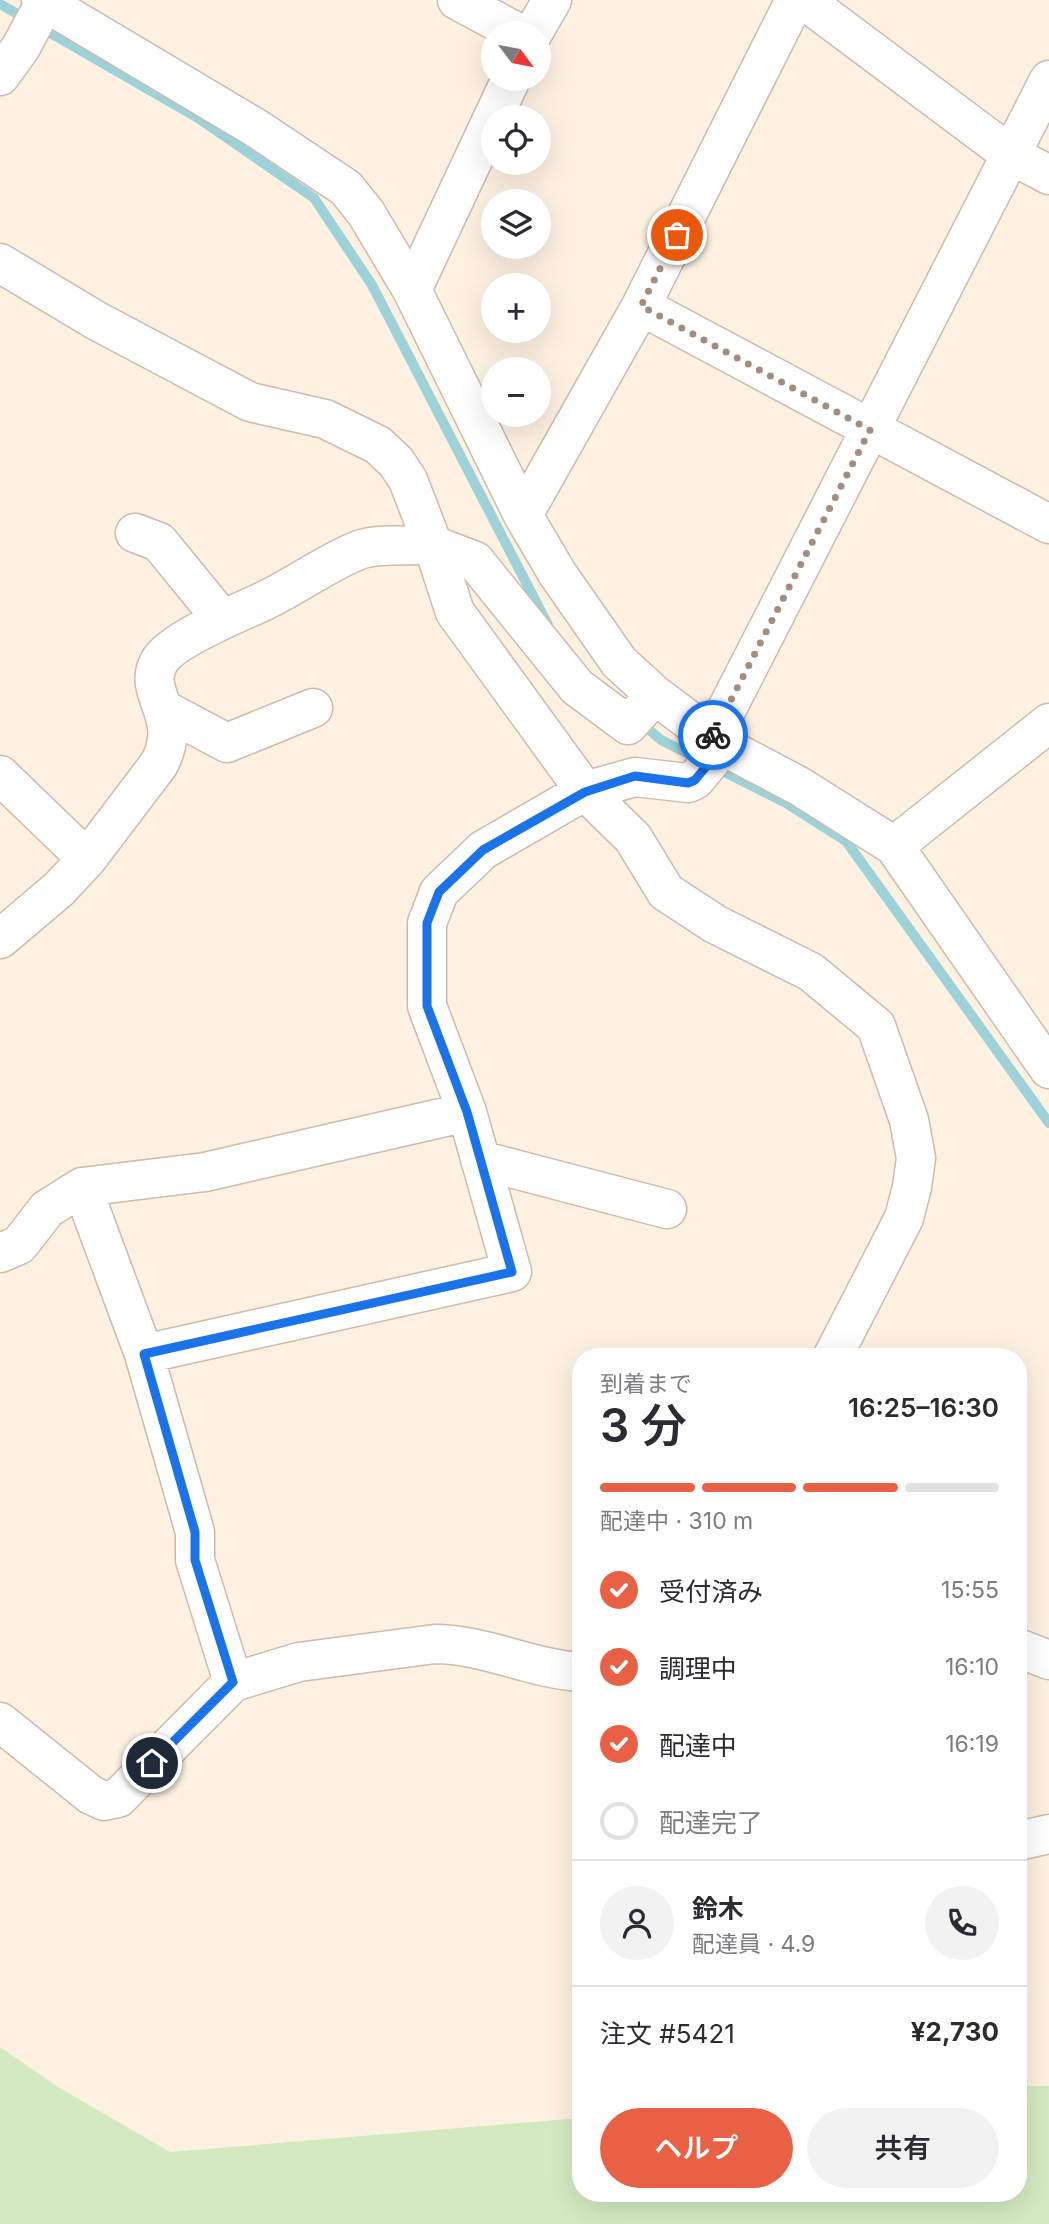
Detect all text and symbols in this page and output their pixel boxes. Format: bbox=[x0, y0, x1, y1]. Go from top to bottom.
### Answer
north arrow bbox=[481, 21, 551, 91]
map controls bbox=[481, 21, 551, 427]
button: locate bbox=[481, 105, 551, 175]
button: layers bbox=[481, 189, 551, 259]
pin bbox=[647, 205, 707, 265]
icon: bag bbox=[658, 216, 696, 254]
button: + bbox=[481, 273, 551, 343]
button: − bbox=[481, 357, 551, 427]
courier bbox=[678, 700, 748, 770]
icon: bike bbox=[694, 716, 732, 754]
text: 到着まで bbox=[600, 1370, 692, 1398]
text: 16:25–16:30 bbox=[848, 1392, 999, 1423]
text: 3 分 bbox=[600, 1397, 687, 1453]
text: 配達中 · 310 m bbox=[600, 1507, 753, 1535]
icon: check bbox=[600, 1571, 638, 1609]
text: 受付済み bbox=[659, 1576, 763, 1607]
text: 15:55 bbox=[941, 1576, 999, 1604]
icon: check bbox=[600, 1648, 638, 1686]
text: 調理中 bbox=[659, 1653, 737, 1684]
text: 16:10 bbox=[945, 1653, 999, 1681]
icon: check bbox=[600, 1725, 638, 1763]
text: 配達中 bbox=[659, 1730, 737, 1761]
text: 16:19 bbox=[945, 1730, 999, 1758]
pin bbox=[122, 1733, 182, 1793]
icon: home bbox=[133, 1744, 171, 1782]
text: 配達完了 bbox=[659, 1807, 763, 1838]
button: person bbox=[600, 1886, 674, 1960]
button: phone bbox=[925, 1886, 999, 1960]
text: 鈴木 bbox=[692, 1893, 744, 1924]
text: 配達員 · 4.9 bbox=[692, 1930, 815, 1958]
text: ¥2,730 bbox=[911, 2016, 999, 2047]
text: 注文 #5421 bbox=[600, 2018, 735, 2049]
button: ヘルプ bbox=[600, 2108, 793, 2188]
button: 共有 bbox=[807, 2108, 999, 2188]

